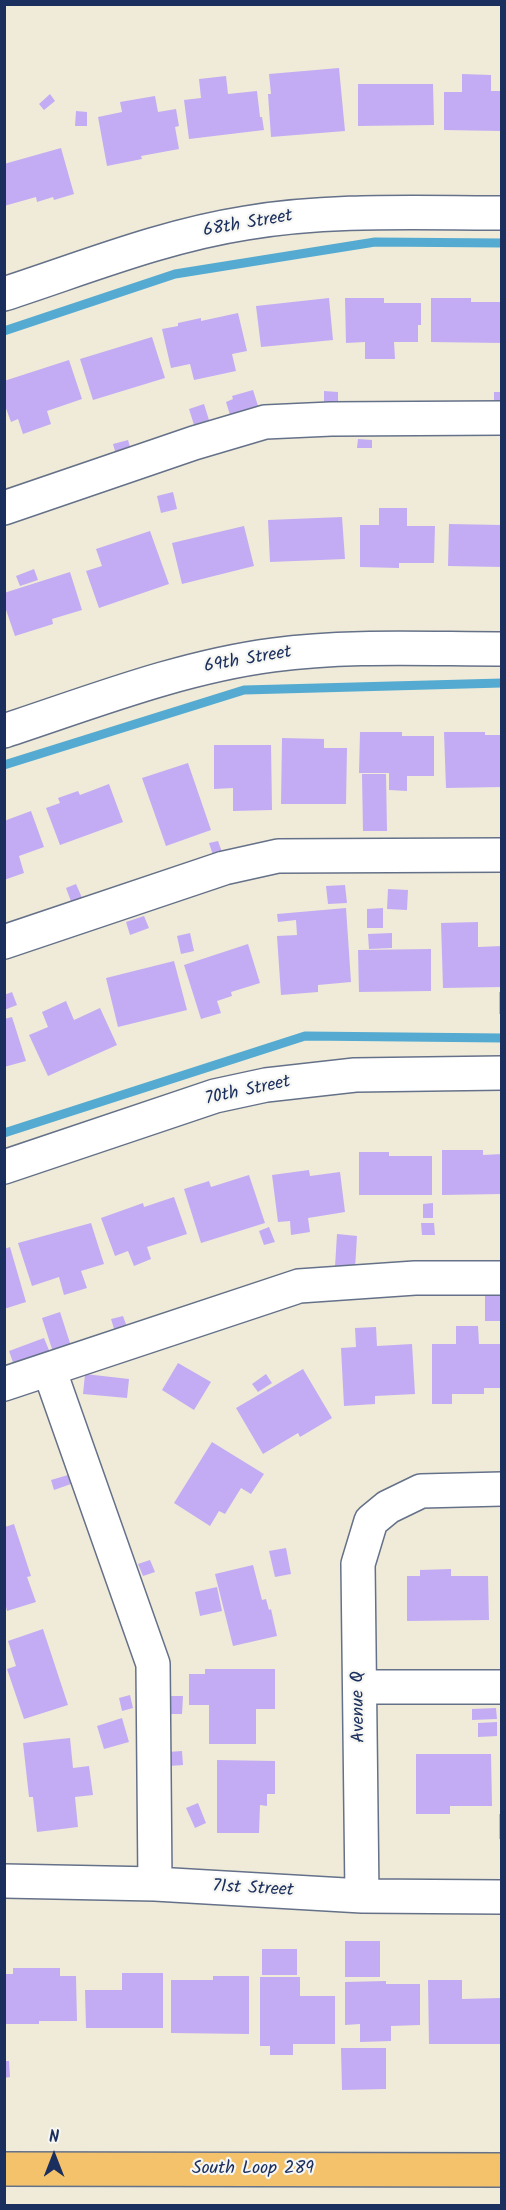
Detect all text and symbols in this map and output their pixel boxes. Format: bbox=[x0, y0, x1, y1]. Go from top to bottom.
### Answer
street label: 68th Street bbox=[202, 207, 294, 243]
street label: 69th Street bbox=[203, 643, 293, 679]
street label: 70th Street bbox=[203, 1072, 293, 1112]
street label: Avenue Q bbox=[349, 1671, 371, 1743]
street label: 71st Street bbox=[212, 1877, 294, 1903]
text: N bbox=[49, 2125, 59, 2150]
north arrow bbox=[24, 2126, 84, 2186]
street label: South Loop 289 bbox=[192, 2159, 314, 2181]

